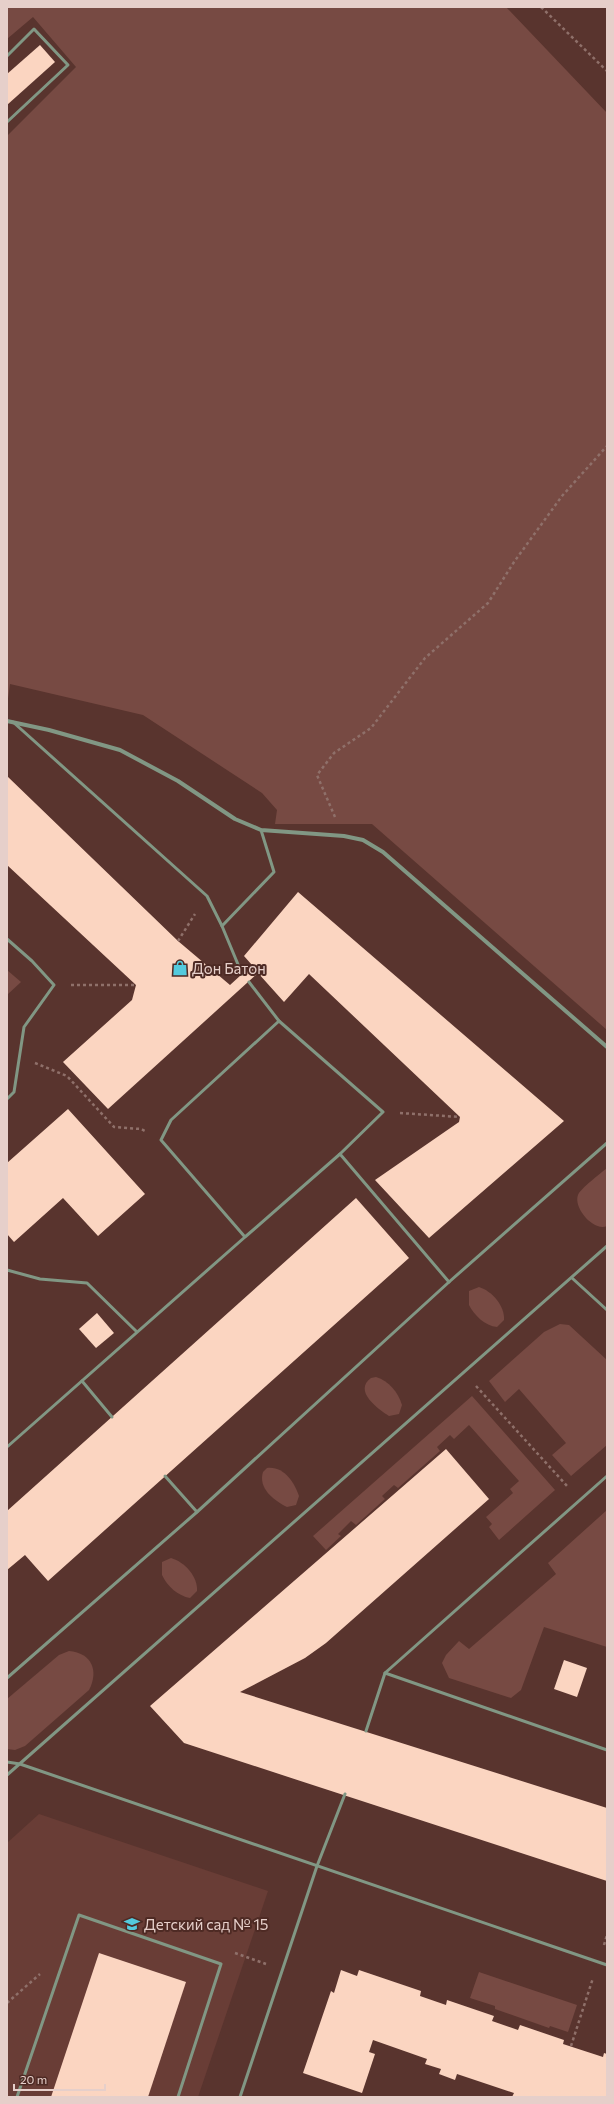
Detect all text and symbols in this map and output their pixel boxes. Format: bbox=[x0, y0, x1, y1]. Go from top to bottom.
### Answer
shop icon: Дон Батон bbox=[171, 959, 189, 977]
place label: Дон Батон bbox=[192, 959, 266, 977]
school or university icon: Детский сад № 15 bbox=[123, 1915, 141, 1933]
place label: Детский сад № 15 bbox=[144, 1915, 268, 1933]
scale bar bbox=[14, 2066, 105, 2092]
text: 20 m bbox=[20, 2072, 47, 2086]

